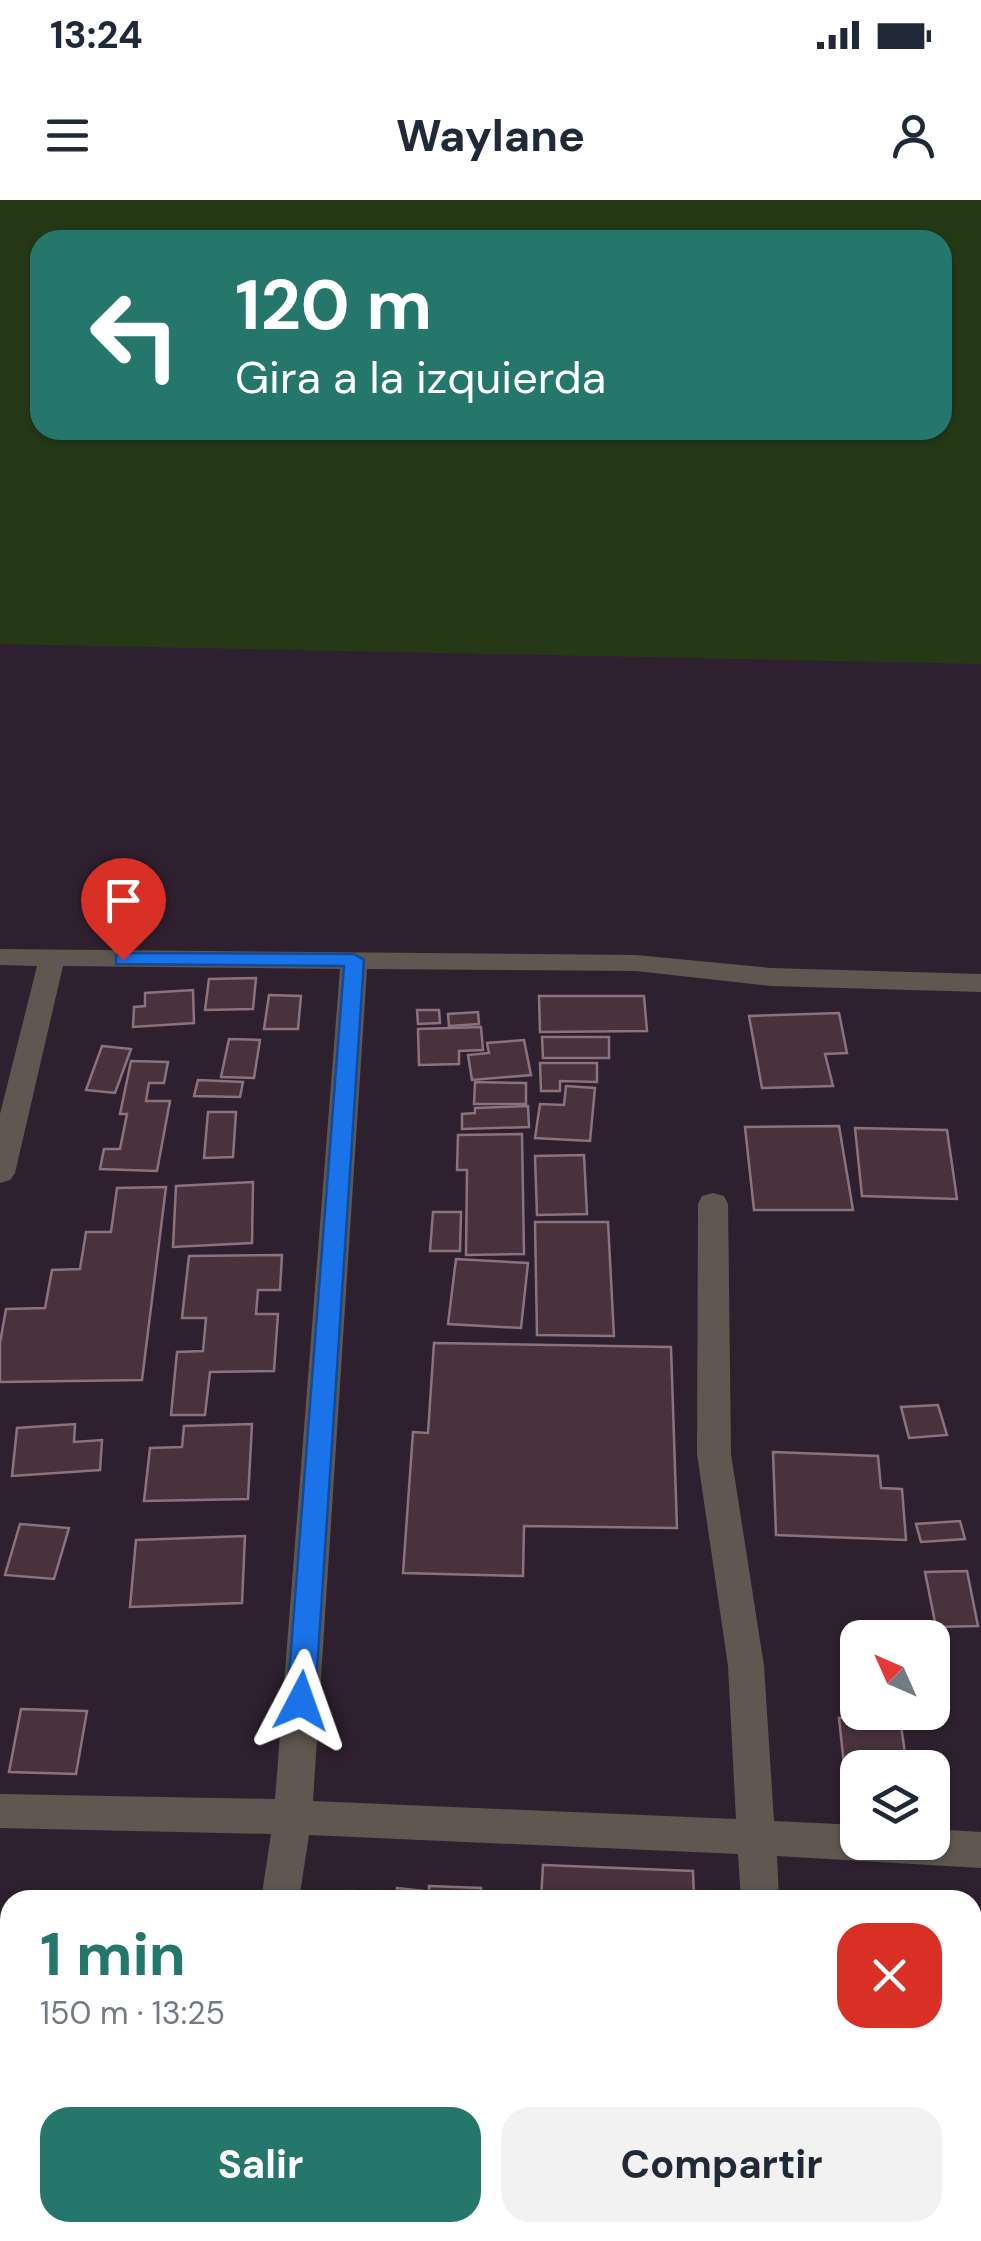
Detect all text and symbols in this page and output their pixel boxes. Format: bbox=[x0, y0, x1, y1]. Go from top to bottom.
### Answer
text: 13:24 bbox=[50, 10, 143, 60]
text: Waylane bbox=[396, 106, 585, 165]
icon: menu bbox=[40, 108, 95, 163]
icon: person bbox=[886, 108, 941, 163]
text: 120 m bbox=[235, 260, 432, 351]
icon: left bbox=[70, 270, 200, 400]
text: Gira a la izquierda bbox=[235, 348, 606, 407]
pin bbox=[81, 858, 166, 961]
icon: arrive bbox=[96, 873, 151, 928]
north arrow bbox=[840, 1620, 950, 1730]
map controls bbox=[840, 1620, 950, 1860]
position arrow bbox=[249, 1649, 353, 1753]
button: layers bbox=[840, 1750, 950, 1860]
text: 1 min bbox=[40, 1915, 186, 1994]
button: close bbox=[837, 1923, 942, 2028]
text: 150 m · 13:25 bbox=[40, 1992, 225, 2034]
button: Salir bbox=[40, 2107, 481, 2222]
button: Compartir bbox=[501, 2107, 942, 2222]

